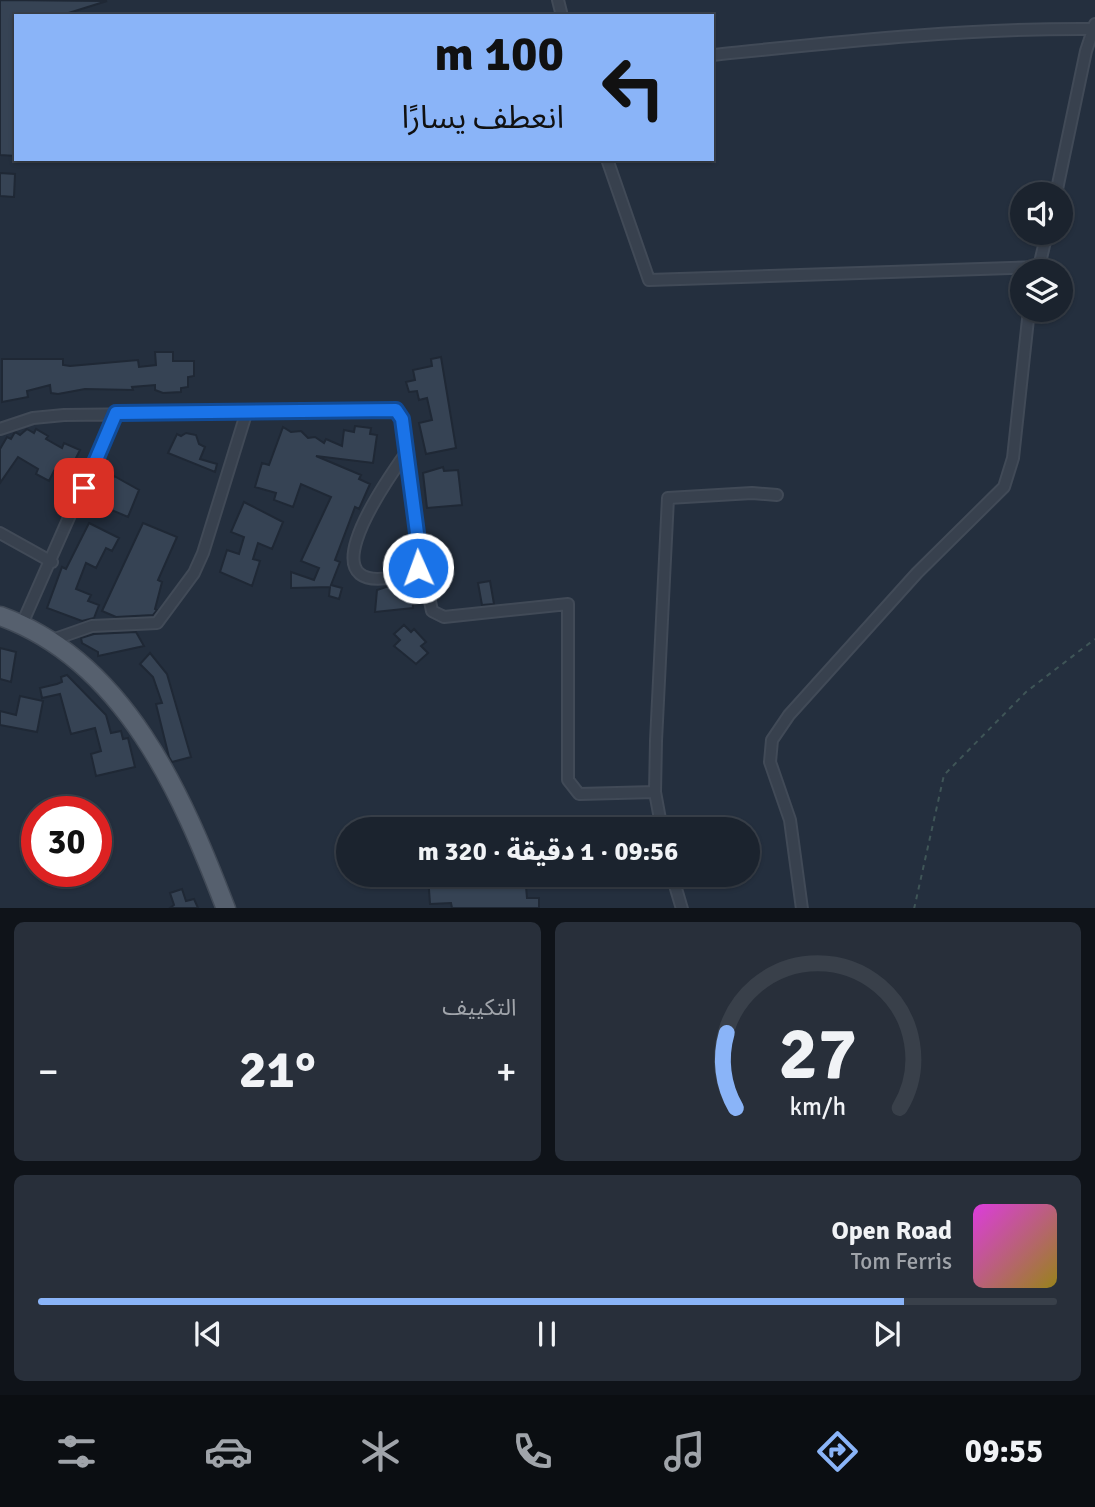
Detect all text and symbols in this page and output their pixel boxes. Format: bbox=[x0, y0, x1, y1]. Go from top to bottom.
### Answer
text: 100 m bbox=[434, 24, 564, 84]
icon: left bbox=[588, 42, 679, 133]
text: انعطف يسارًا bbox=[402, 98, 564, 137]
map controls bbox=[1010, 182, 1073, 322]
button: sound bbox=[1010, 182, 1073, 245]
button: layers bbox=[1010, 259, 1073, 322]
pin bbox=[54, 458, 114, 518]
icon: arrive bbox=[65, 469, 103, 507]
position arrow bbox=[381, 531, 455, 605]
speed limit sign: 30 bbox=[21, 796, 112, 887]
text: 09:56 · 1 دقيقة · 320 m bbox=[418, 836, 678, 868]
text: التكييف bbox=[442, 993, 517, 1022]
text: 27 bbox=[778, 1010, 857, 1099]
text: 21° bbox=[239, 1038, 316, 1102]
text: − bbox=[38, 1048, 59, 1095]
text: + bbox=[496, 1048, 517, 1095]
text: km/h bbox=[789, 1090, 846, 1121]
text: Open Road bbox=[831, 1215, 952, 1247]
text: Tom Ferris bbox=[851, 1247, 952, 1276]
icon: previous bbox=[189, 1315, 227, 1353]
icon: pause bbox=[528, 1315, 566, 1353]
icon: next bbox=[868, 1315, 906, 1353]
icon: filters bbox=[52, 1427, 101, 1476]
icon: car bbox=[204, 1427, 253, 1476]
icon: climate bbox=[356, 1427, 405, 1476]
icon: phone bbox=[508, 1427, 557, 1476]
icon: music bbox=[660, 1427, 709, 1476]
icon: directions bbox=[813, 1427, 862, 1476]
text: 09:55 bbox=[965, 1432, 1043, 1471]

